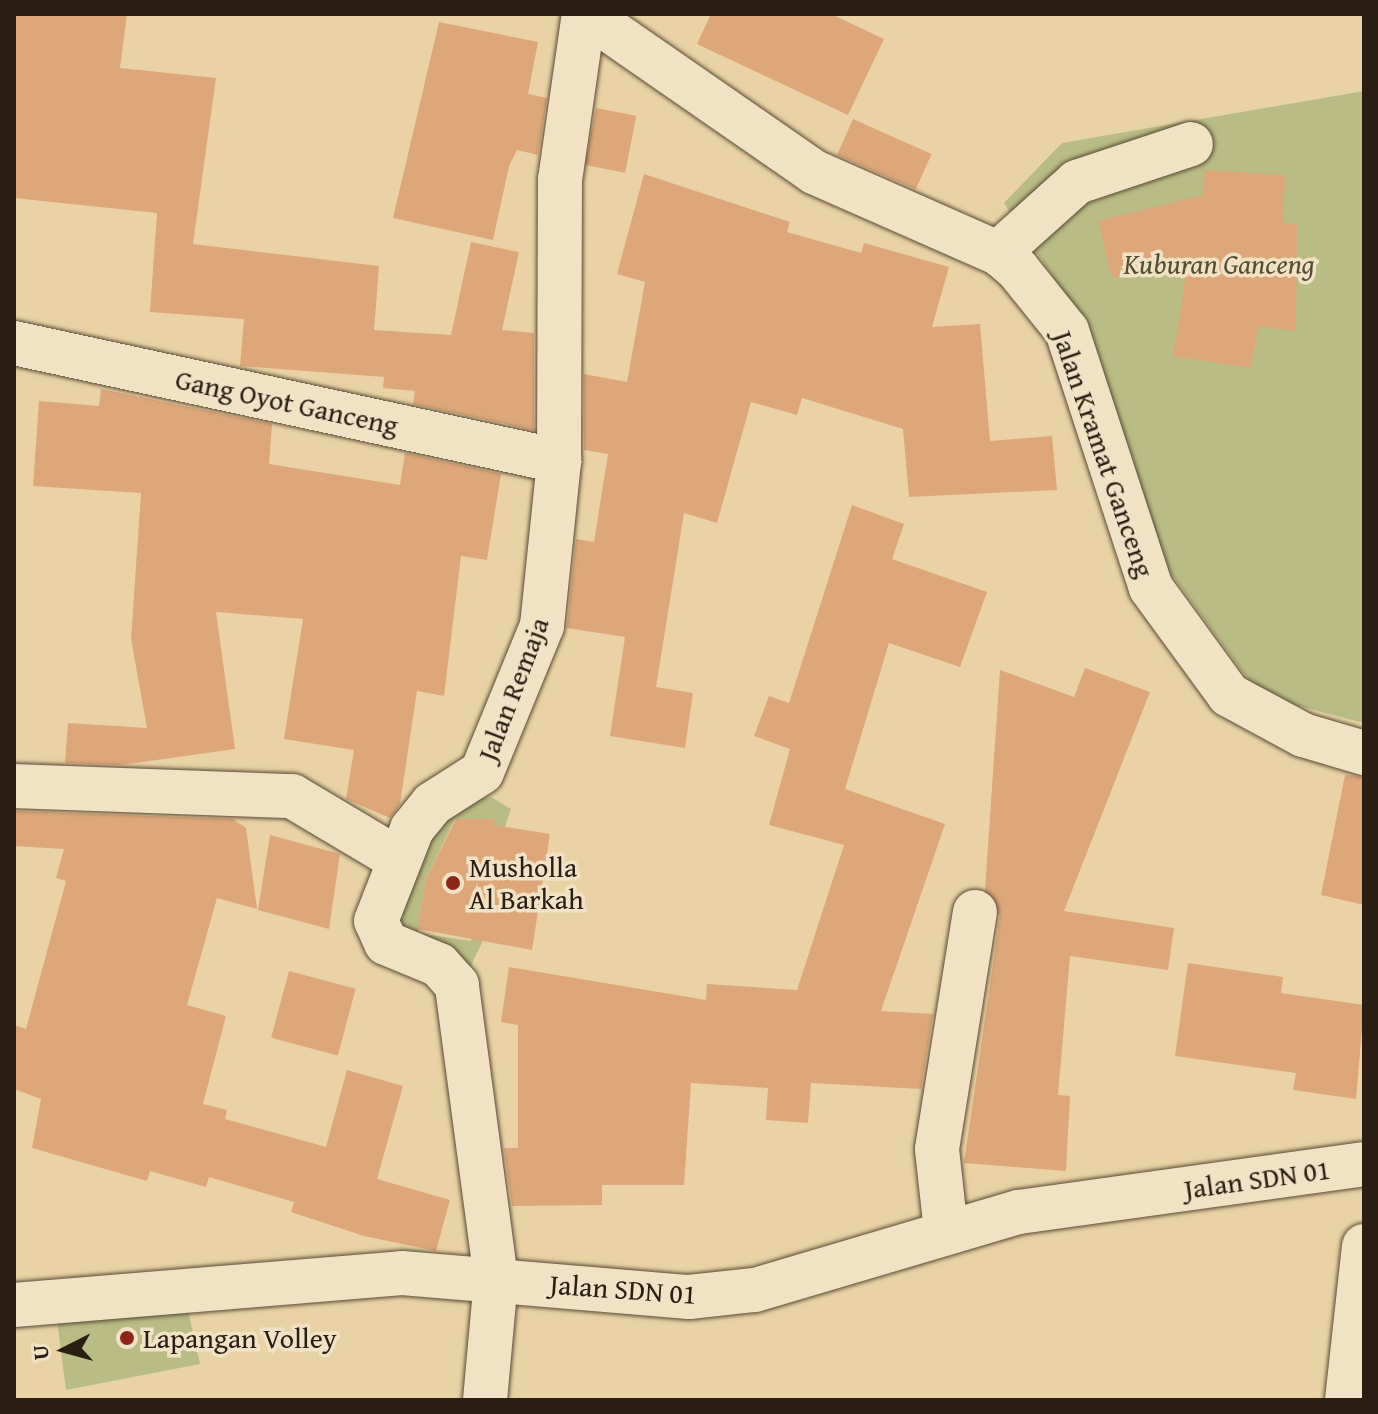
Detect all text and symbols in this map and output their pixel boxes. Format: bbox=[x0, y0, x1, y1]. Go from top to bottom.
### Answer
park label: Kuburan Ganceng bbox=[1123, 247, 1315, 281]
street label: Jalan Kramat Ganceng bbox=[1046, 326, 1162, 582]
street label: Gang Oyot Ganceng bbox=[173, 362, 401, 442]
street label: Jalan Remaja bbox=[470, 612, 556, 766]
place label: Musholla Al Barkah bbox=[469, 850, 584, 916]
marker: Musholla Al Barkah bbox=[444, 874, 462, 892]
street label: Jalan SDN 01 bbox=[1182, 1152, 1332, 1206]
street label: Jalan SDN 01 bbox=[548, 1267, 698, 1311]
north arrow bbox=[24, 1310, 104, 1390]
place label: Lapangan Volley bbox=[143, 1321, 337, 1355]
marker: Lapangan Volley bbox=[118, 1329, 136, 1347]
text: U bbox=[23, 1343, 57, 1362]

